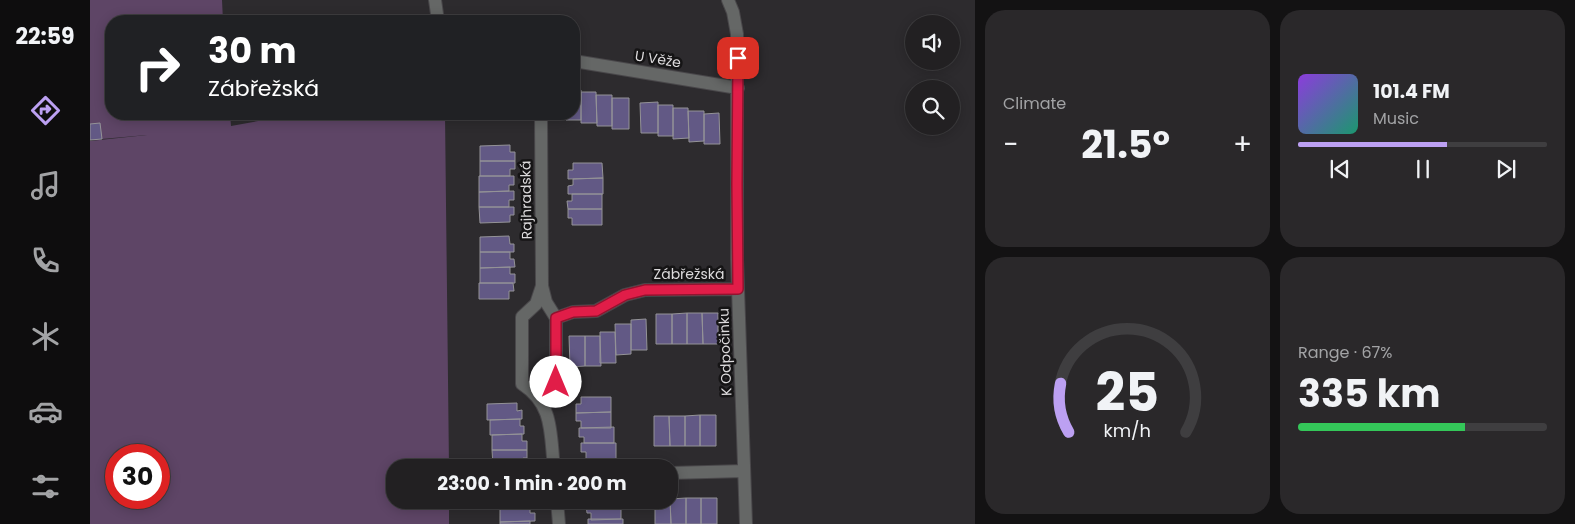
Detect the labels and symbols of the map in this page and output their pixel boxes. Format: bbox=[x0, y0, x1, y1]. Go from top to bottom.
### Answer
pin bbox=[717, 37, 759, 79]
street label: U Věže bbox=[634, 45, 683, 73]
street label: Rajhradská bbox=[515, 161, 537, 239]
street label: Zábřežská bbox=[654, 264, 724, 284]
street label: K Odpočinku bbox=[713, 308, 737, 396]
position arrow bbox=[529, 355, 581, 407]
speed limit sign: 30 bbox=[105, 444, 170, 509]

